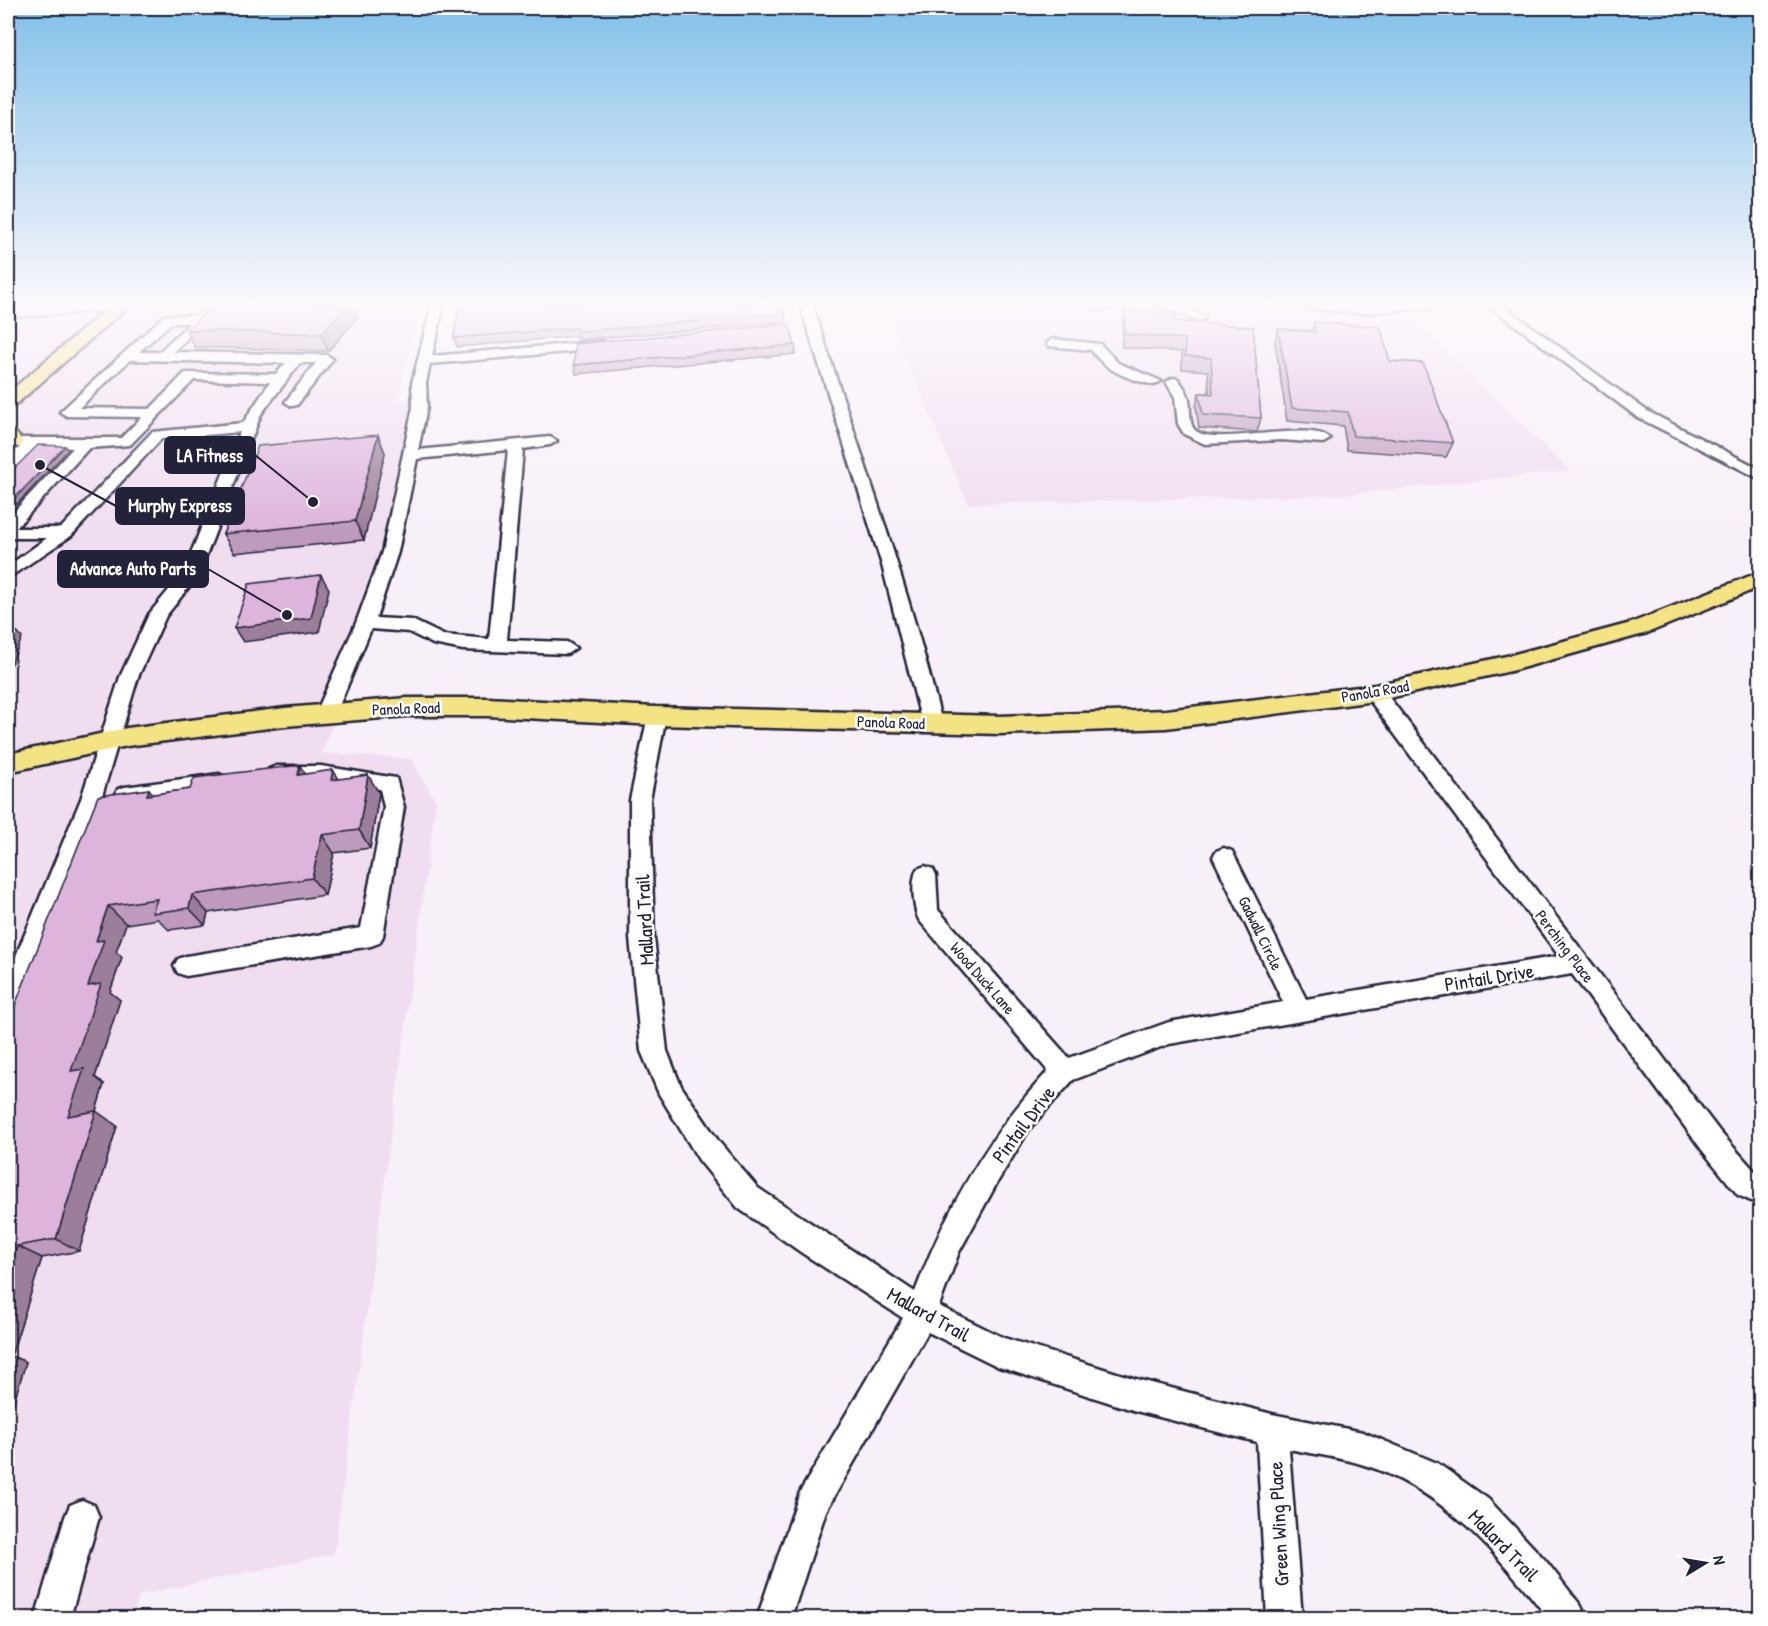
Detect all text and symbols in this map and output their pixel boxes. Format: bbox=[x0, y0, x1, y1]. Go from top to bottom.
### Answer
callout: LA Fitness bbox=[165, 437, 255, 473]
text: LA Fitness bbox=[177, 443, 243, 468]
callout: Murphy Express bbox=[116, 488, 244, 524]
text: Murphy Express bbox=[128, 493, 232, 519]
callout: Advance Auto Parts bbox=[58, 551, 208, 587]
text: Advance Auto Parts bbox=[70, 556, 196, 581]
street label: Panola Road bbox=[1340, 674, 1410, 708]
street label: Panola Road bbox=[372, 696, 440, 720]
street label: Panola Road bbox=[857, 710, 925, 734]
street label: Mallard Trail bbox=[628, 873, 660, 966]
street label: Gadwall Circle bbox=[1234, 892, 1289, 974]
street label: Perching Place bbox=[1530, 905, 1600, 987]
street label: Wood Duck Lane bbox=[945, 937, 1021, 1019]
street label: Pintail Drive bbox=[1442, 957, 1536, 997]
street label: Pintail Drive bbox=[985, 1080, 1061, 1168]
street label: Mallard Trail bbox=[883, 1280, 976, 1348]
street label: Green Wing Place bbox=[1261, 1461, 1295, 1587]
street label: Mallard Trail bbox=[1463, 1503, 1546, 1588]
north arrow bbox=[1675, 1533, 1735, 1593]
text: N bbox=[1708, 1554, 1731, 1567]

